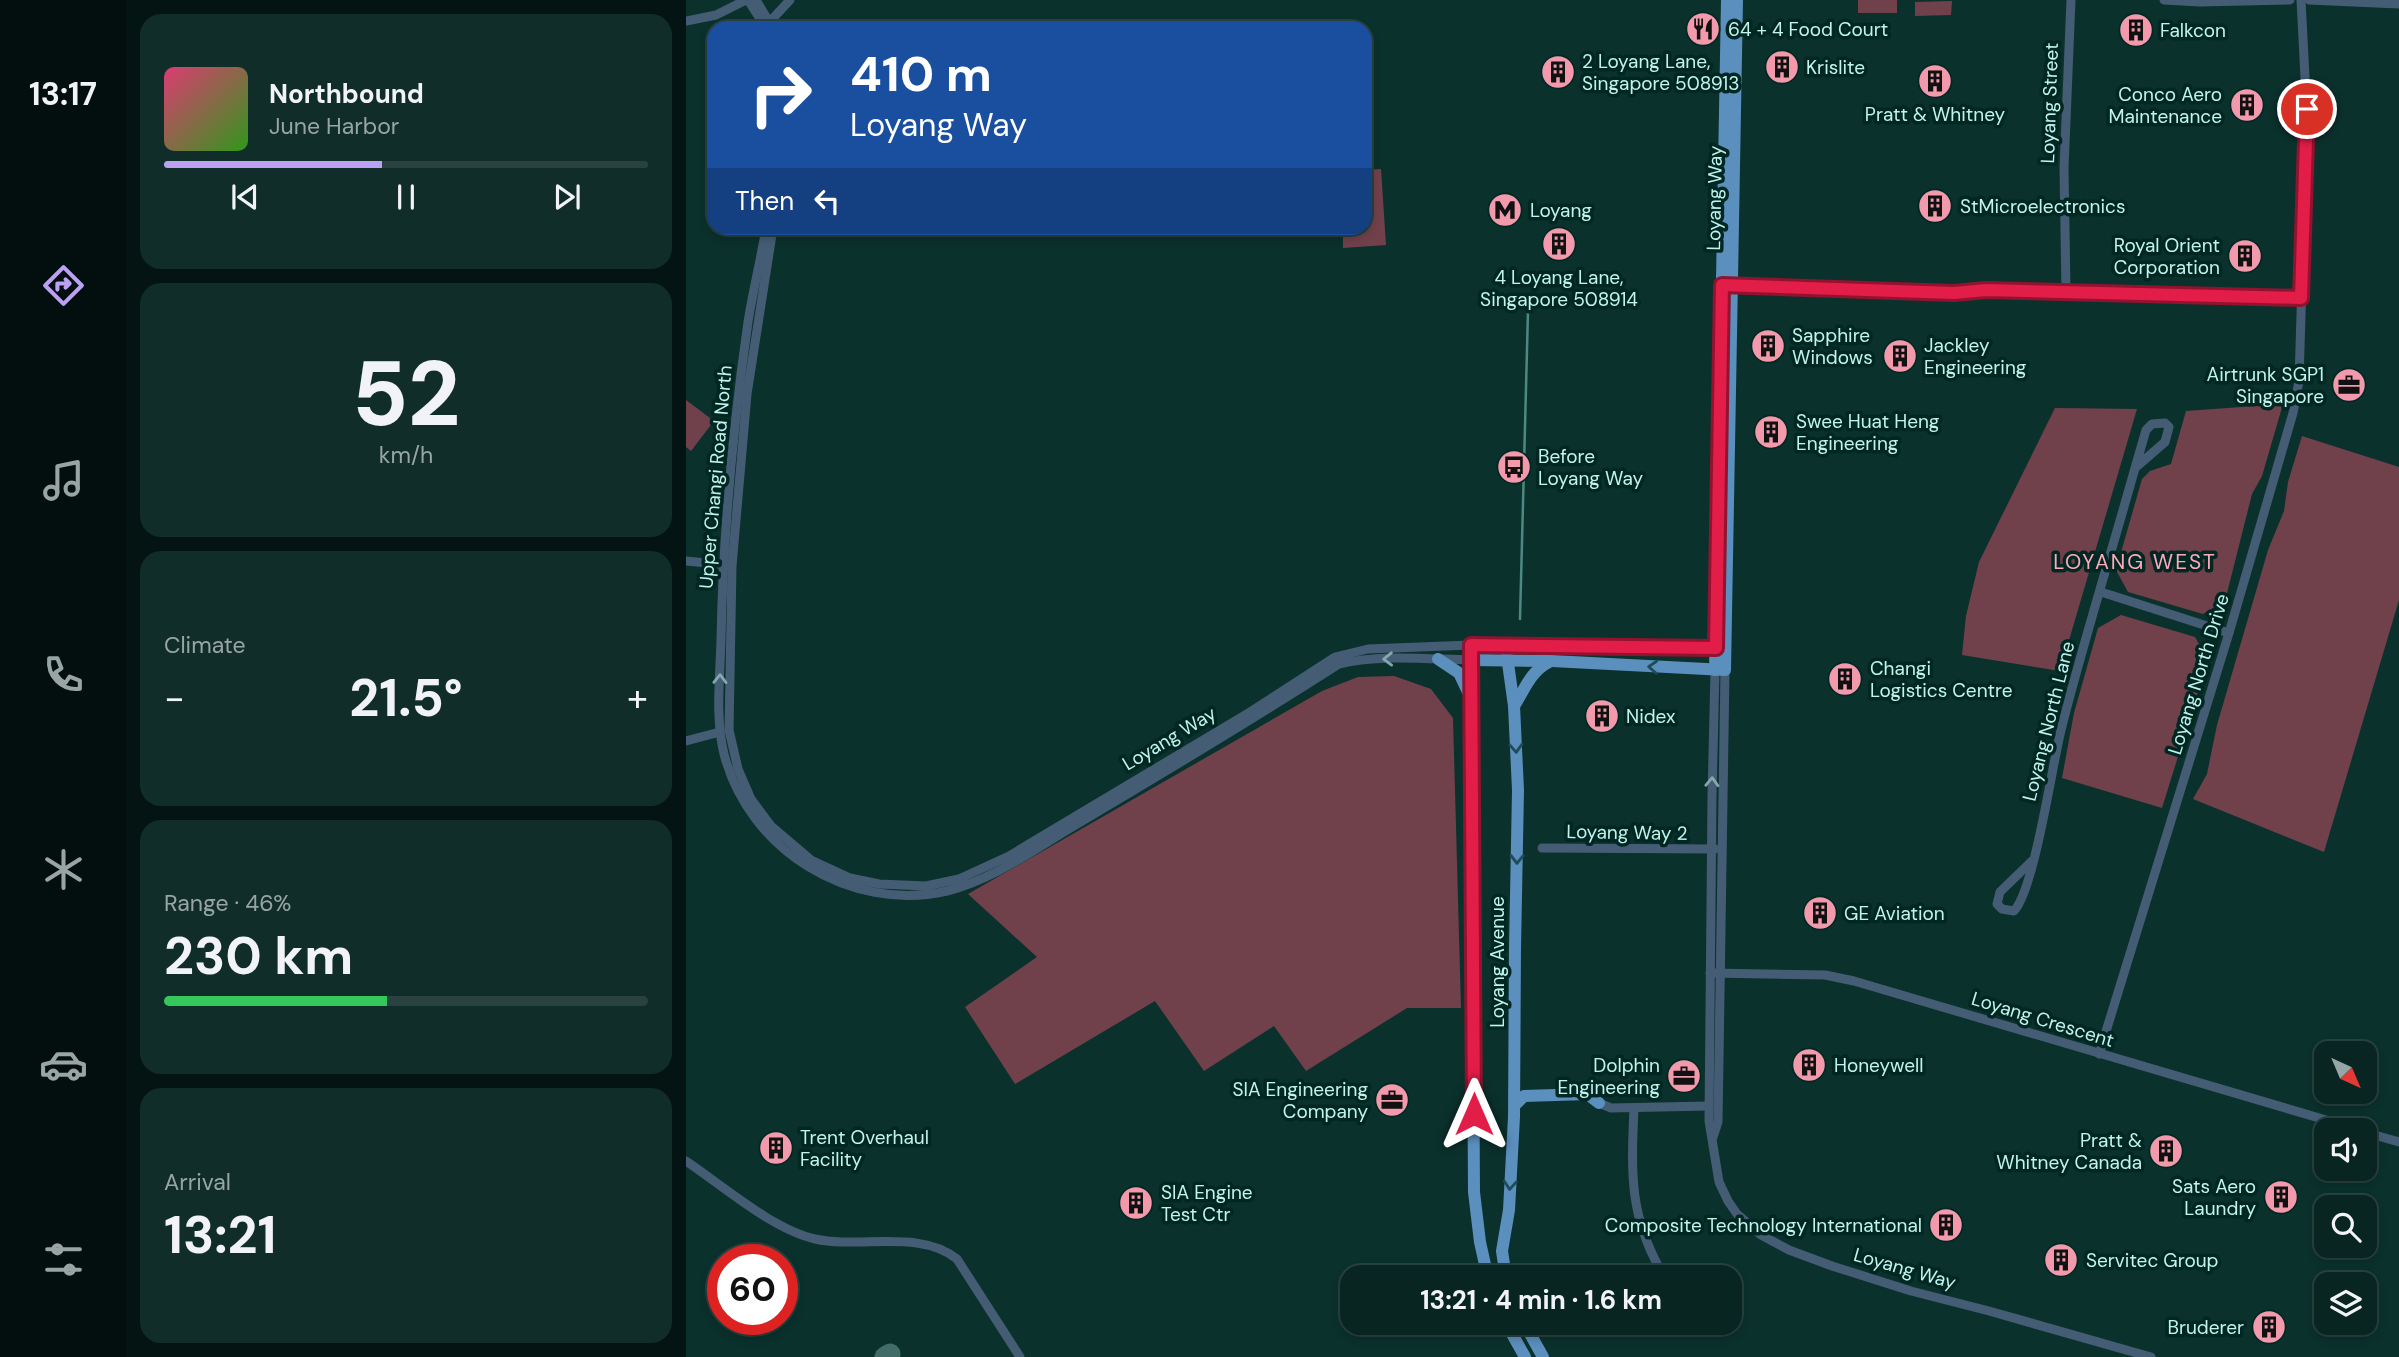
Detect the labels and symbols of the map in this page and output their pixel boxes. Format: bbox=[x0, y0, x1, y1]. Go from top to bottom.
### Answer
restaurant icon: 64 + 4 Food Court bbox=[1684, 10, 1722, 48]
building icon: Falkcon bbox=[2117, 11, 2155, 49]
place label: 64 + 4 Food Court bbox=[1728, 17, 1888, 42]
place label: Falkcon bbox=[2160, 18, 2226, 43]
street label: Loyang Street bbox=[2035, 42, 2064, 164]
building icon: Krislite bbox=[1763, 48, 1801, 86]
place label: 2 Loyang Lane, Singapore 508913 bbox=[1582, 49, 1739, 96]
building icon: 2 Loyang Lane, Singapore 508913 bbox=[1539, 53, 1577, 91]
place label: Krislite bbox=[1806, 55, 1865, 80]
building icon: Pratt & Whitney bbox=[1916, 62, 1954, 100]
pin bbox=[2277, 79, 2337, 139]
place label: Conco Aero Maintenance bbox=[2108, 82, 2222, 129]
building icon: Conco Aero Maintenance bbox=[2228, 86, 2266, 124]
place label: Pratt & Whitney bbox=[1865, 102, 2006, 127]
street label: Loyang Way bbox=[1701, 145, 1728, 251]
building icon: StMicroelectronics bbox=[1916, 187, 1954, 225]
metro station icon: Loyang bbox=[1486, 191, 1524, 229]
place label: StMicroelectronics bbox=[1960, 194, 2126, 219]
place label: Loyang bbox=[1530, 198, 1592, 223]
building icon: 4 Loyang Lane, Singapore 508914 bbox=[1540, 225, 1578, 263]
place label: Royal Orient Corporation bbox=[2114, 233, 2220, 280]
building icon: Royal Orient Corporation bbox=[2226, 237, 2264, 275]
place label: 4 Loyang Lane, Singapore 508914 bbox=[1480, 265, 1638, 312]
place label: Sapphire Windows bbox=[1792, 323, 1873, 370]
building icon: Sapphire Windows bbox=[1749, 327, 1787, 365]
place label: Jackley Engineering bbox=[1924, 333, 2027, 380]
building icon: Jackley Engineering bbox=[1881, 337, 1919, 375]
place label: Airtrunk SGP1 Singapore bbox=[2207, 362, 2324, 409]
street label: Upper Changi Road North bbox=[693, 364, 738, 590]
office icon: Airtrunk SGP1 Singapore bbox=[2330, 366, 2368, 404]
place label: Swee Huat Heng Engineering bbox=[1796, 409, 1940, 456]
building icon: Swee Huat Heng Engineering bbox=[1752, 413, 1790, 451]
place label: Before Loyang Way bbox=[1538, 444, 1644, 491]
bus stop icon: Before Loyang Way bbox=[1495, 448, 1533, 486]
district label: LOYANG WEST bbox=[2053, 548, 2217, 576]
street label: Loyang North Drive bbox=[2162, 591, 2235, 758]
street label: Loyang North Lane bbox=[2017, 639, 2080, 804]
one-way arrow bbox=[1382, 651, 1393, 667]
place label: Changi Logistics Centre bbox=[1870, 656, 2012, 703]
one-way arrow bbox=[1647, 660, 1658, 675]
building icon: Changi Logistics Centre bbox=[1826, 660, 1864, 698]
one-way arrow bbox=[713, 673, 728, 684]
building icon: Nidex bbox=[1583, 697, 1621, 735]
street label: Loyang Way bbox=[1118, 700, 1221, 776]
place label: Nidex bbox=[1626, 704, 1676, 729]
one-way arrow bbox=[1509, 743, 1524, 754]
one-way arrow bbox=[1704, 776, 1720, 787]
street label: Loyang Way 2 bbox=[1566, 819, 1688, 846]
one-way arrow bbox=[1509, 853, 1524, 864]
building icon: GE Aviation bbox=[1801, 894, 1839, 932]
street label: Loyang Avenue bbox=[1485, 896, 1510, 1028]
place label: GE Aviation bbox=[1844, 901, 1945, 926]
street label: Loyang Crescent bbox=[1969, 986, 2117, 1053]
north arrow bbox=[2314, 1041, 2376, 1104]
building icon: Honeywell bbox=[1790, 1046, 1828, 1084]
place label: Dolphin Engineering bbox=[1558, 1053, 1660, 1100]
place label: Honeywell bbox=[1834, 1053, 1924, 1078]
office icon: Dolphin Engineering bbox=[1665, 1057, 1703, 1095]
place label: SIA Engineering Company bbox=[1232, 1077, 1368, 1124]
position arrow bbox=[1437, 1077, 1511, 1151]
office icon: SIA Engineering Company bbox=[1373, 1081, 1411, 1119]
place label: Trent Overhaul Facility bbox=[800, 1125, 929, 1172]
place label: Pratt & Whitney Canada bbox=[1996, 1128, 2142, 1175]
building icon: Trent Overhaul Facility bbox=[757, 1129, 795, 1167]
building icon: Pratt & Whitney Canada bbox=[2147, 1132, 2185, 1170]
place label: Sats Aero Laundry bbox=[2172, 1174, 2256, 1221]
building icon: Sats Aero Laundry bbox=[2262, 1178, 2300, 1216]
place label: SIA Engine Test Ctr bbox=[1161, 1180, 1253, 1227]
one-way arrow bbox=[1503, 1180, 1518, 1191]
building icon: SIA Engine Test Ctr bbox=[1117, 1184, 1155, 1222]
building icon: Composite Technology International bbox=[1927, 1206, 1965, 1244]
place label: Composite Technology International bbox=[1605, 1213, 1922, 1238]
building icon: Servitec Group bbox=[2042, 1241, 2080, 1279]
street label: Loyang Way bbox=[1851, 1242, 1959, 1295]
speed limit sign: 60 bbox=[707, 1244, 798, 1335]
place label: Servitec Group bbox=[2086, 1248, 2218, 1273]
building icon: Bruderer bbox=[2250, 1308, 2288, 1346]
place label: Bruderer bbox=[2167, 1315, 2244, 1340]

